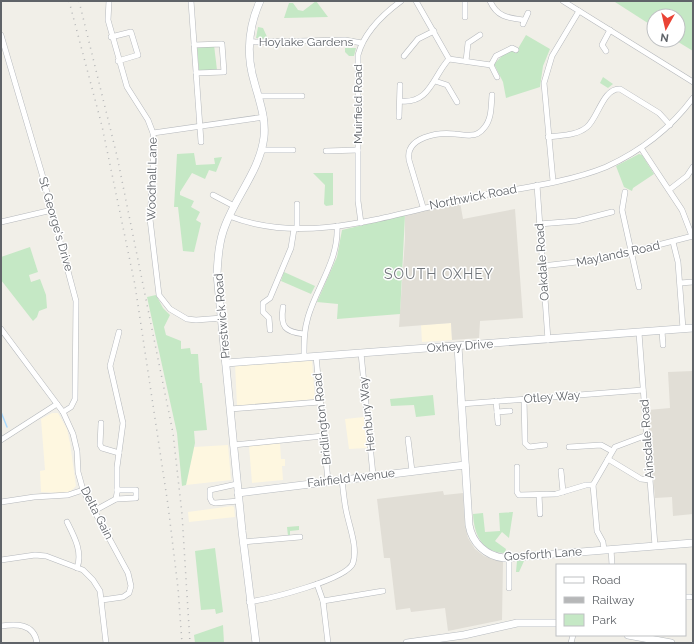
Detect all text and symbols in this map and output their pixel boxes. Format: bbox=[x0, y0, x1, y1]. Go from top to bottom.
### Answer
north arrow bbox=[646, 8, 686, 48]
text: N bbox=[660, 30, 670, 44]
street label: Hoylake Gardens bbox=[259, 35, 353, 49]
street label: Muirfield Road bbox=[351, 64, 365, 144]
street label: Woodhall Lane bbox=[144, 137, 160, 221]
street label: St. George's Drive bbox=[36, 175, 76, 273]
street label: Northwick Road bbox=[428, 182, 518, 212]
street label: Oakdale Road bbox=[532, 223, 552, 301]
street label: Maylands Road bbox=[575, 238, 661, 270]
district label: SOUTH OXHEY bbox=[384, 266, 494, 282]
street label: Prestwick Road bbox=[211, 273, 233, 359]
street label: Oxhey Drive bbox=[426, 337, 494, 355]
street label: Bridlington Road bbox=[310, 372, 334, 466]
street label: Henbury Way bbox=[356, 375, 378, 452]
street label: Otley Way bbox=[523, 388, 581, 406]
street label: Ainsdale Road bbox=[637, 399, 657, 479]
street label: Fairfield Avenue bbox=[306, 466, 396, 490]
street label: Delta Gain bbox=[78, 484, 116, 542]
street label: Gosforth Lane bbox=[503, 544, 583, 564]
legend bbox=[556, 564, 686, 636]
text: Road bbox=[592, 573, 621, 587]
text: Railway bbox=[592, 593, 635, 607]
text: Park bbox=[592, 613, 617, 627]

